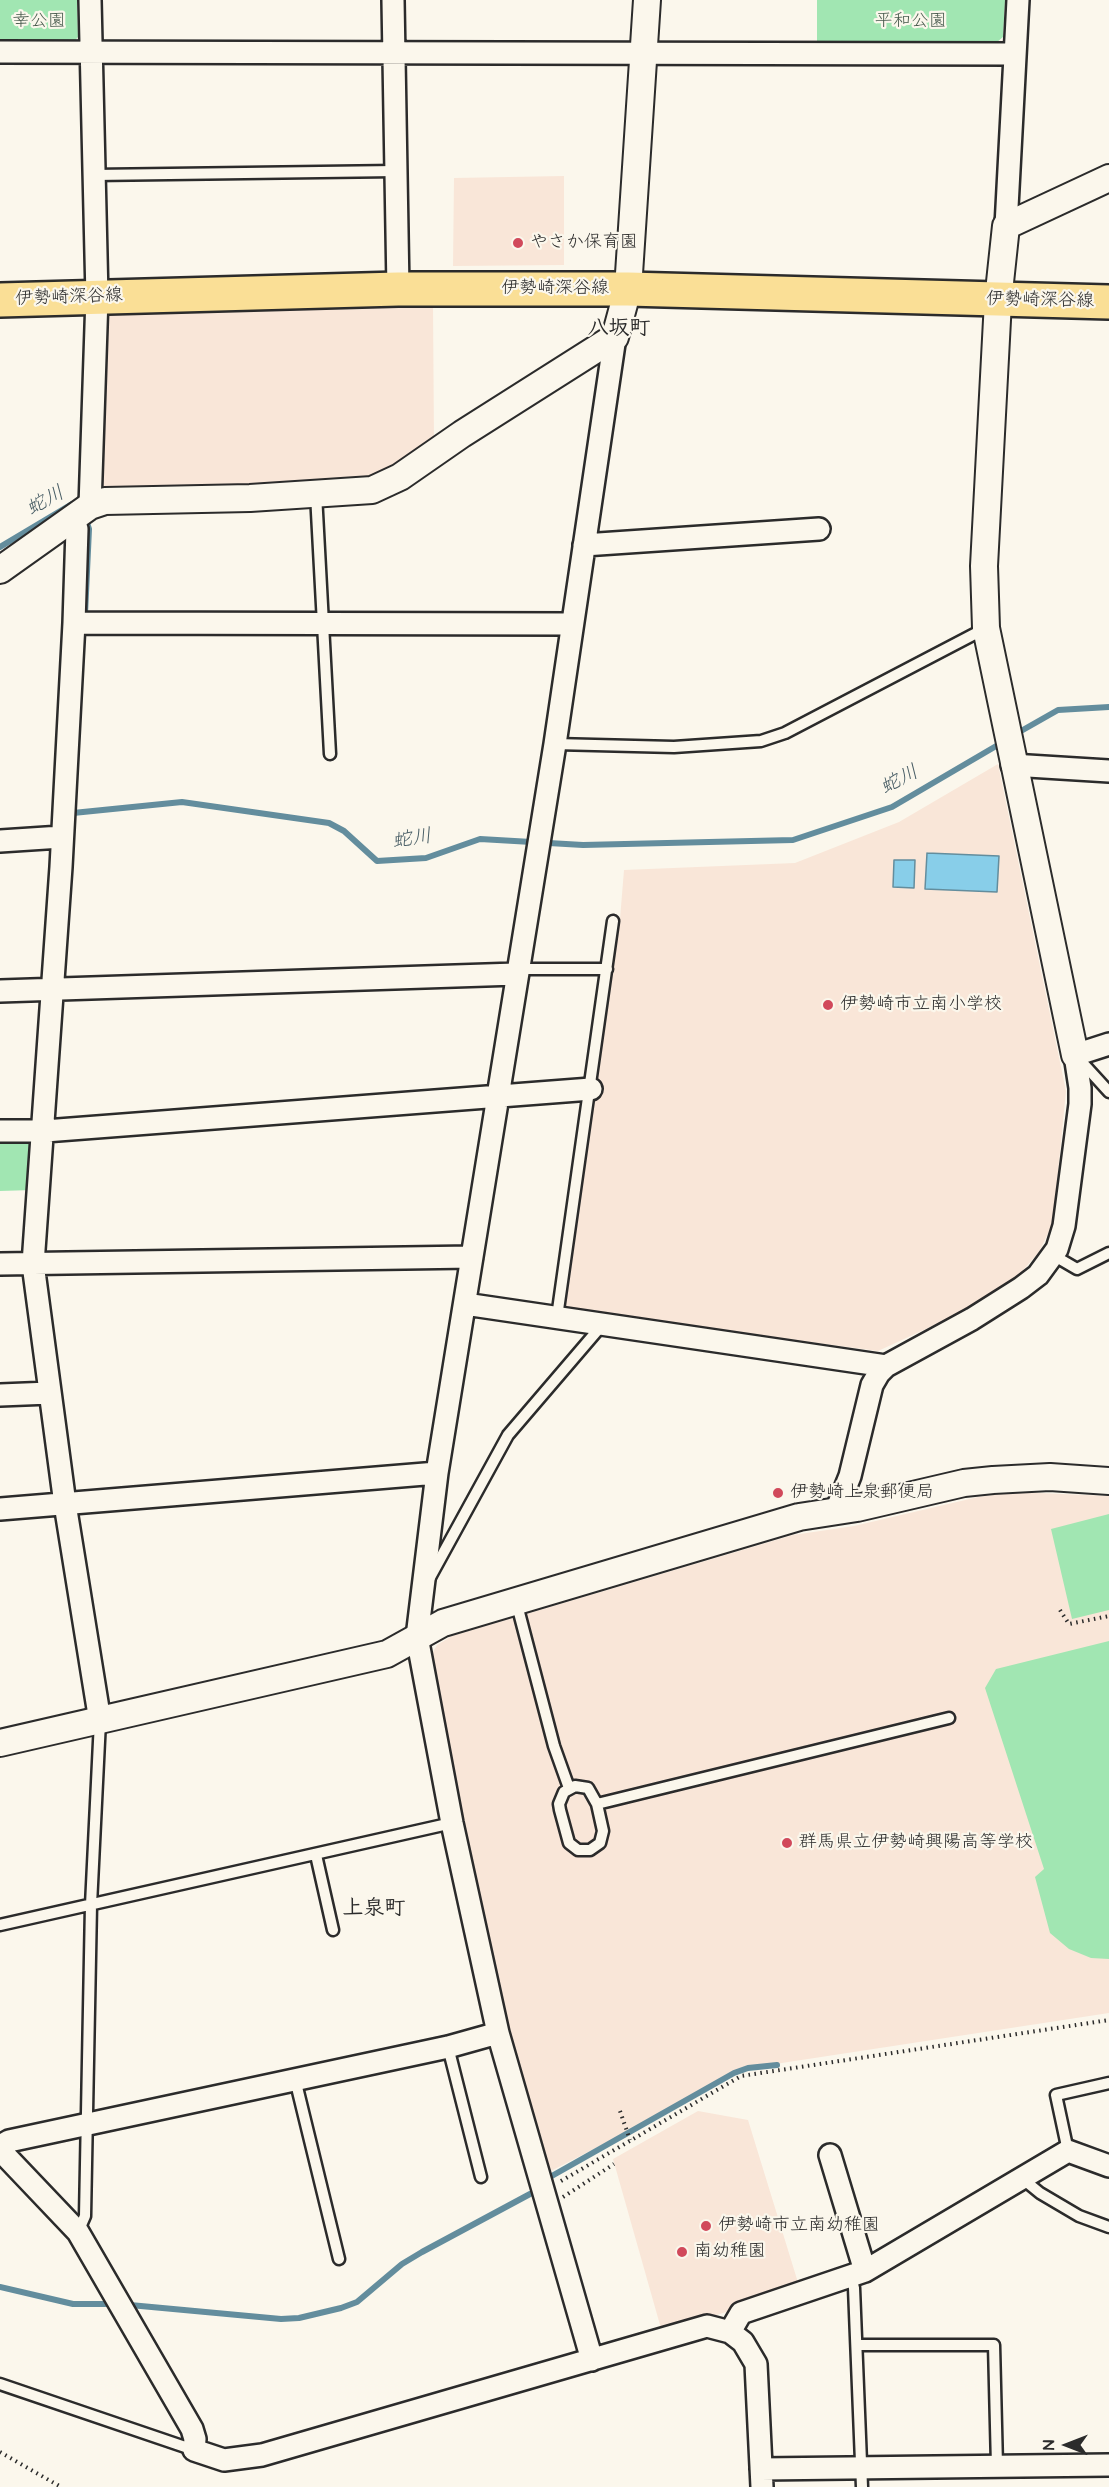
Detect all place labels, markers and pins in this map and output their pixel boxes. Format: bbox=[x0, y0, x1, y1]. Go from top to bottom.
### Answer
place label: やさか保育園 bbox=[530, 232, 638, 254]
marker: やさか保育園 bbox=[511, 236, 525, 250]
place label: 伊勢崎市立南小学校 bbox=[840, 994, 1002, 1016]
marker: 伊勢崎市立南小学校 bbox=[821, 998, 835, 1012]
place label: 伊勢崎上泉郵便局 bbox=[790, 1482, 934, 1504]
marker: 伊勢崎上泉郵便局 bbox=[771, 1486, 785, 1500]
place label: 群馬県立伊勢崎興陽高等学校 bbox=[799, 1832, 1033, 1854]
marker: 群馬県立伊勢崎興陽高等学校 bbox=[780, 1836, 794, 1850]
place label: 伊勢崎市立南幼稚園 bbox=[718, 2215, 880, 2237]
marker: 伊勢崎市立南幼稚園 bbox=[699, 2219, 713, 2233]
place label: 南幼稚園 bbox=[694, 2241, 766, 2263]
marker: 南幼稚園 bbox=[675, 2245, 689, 2259]

